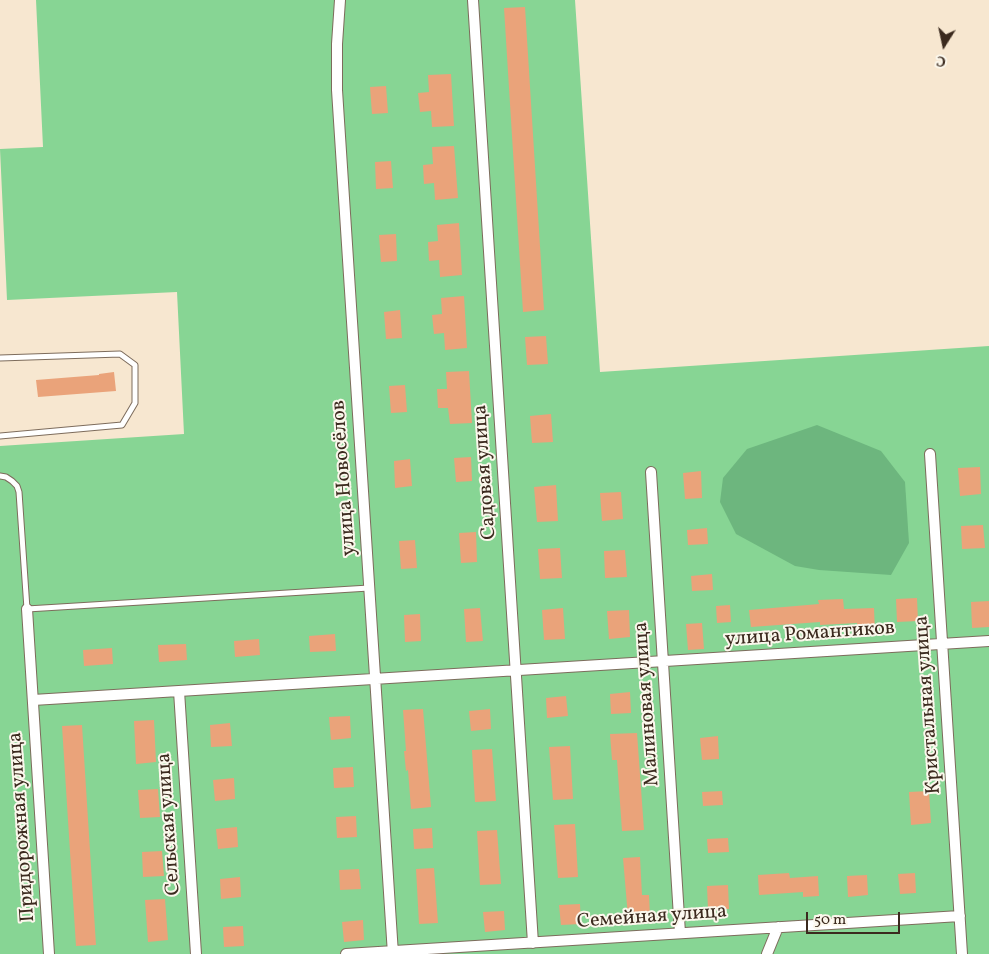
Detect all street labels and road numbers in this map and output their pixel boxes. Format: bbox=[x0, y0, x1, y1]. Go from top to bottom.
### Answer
street label: улица Новосёлов bbox=[328, 399, 362, 557]
street label: Садовая улица bbox=[469, 404, 503, 540]
street label: Кристальная улица bbox=[911, 615, 947, 795]
street label: улица Романтиков bbox=[724, 617, 896, 653]
street label: Малиновая улица bbox=[630, 621, 666, 787]
street label: Придорожная улица bbox=[4, 731, 42, 923]
street label: Сельская улица bbox=[153, 752, 187, 896]
street label: Семейная улица bbox=[576, 901, 728, 935]

